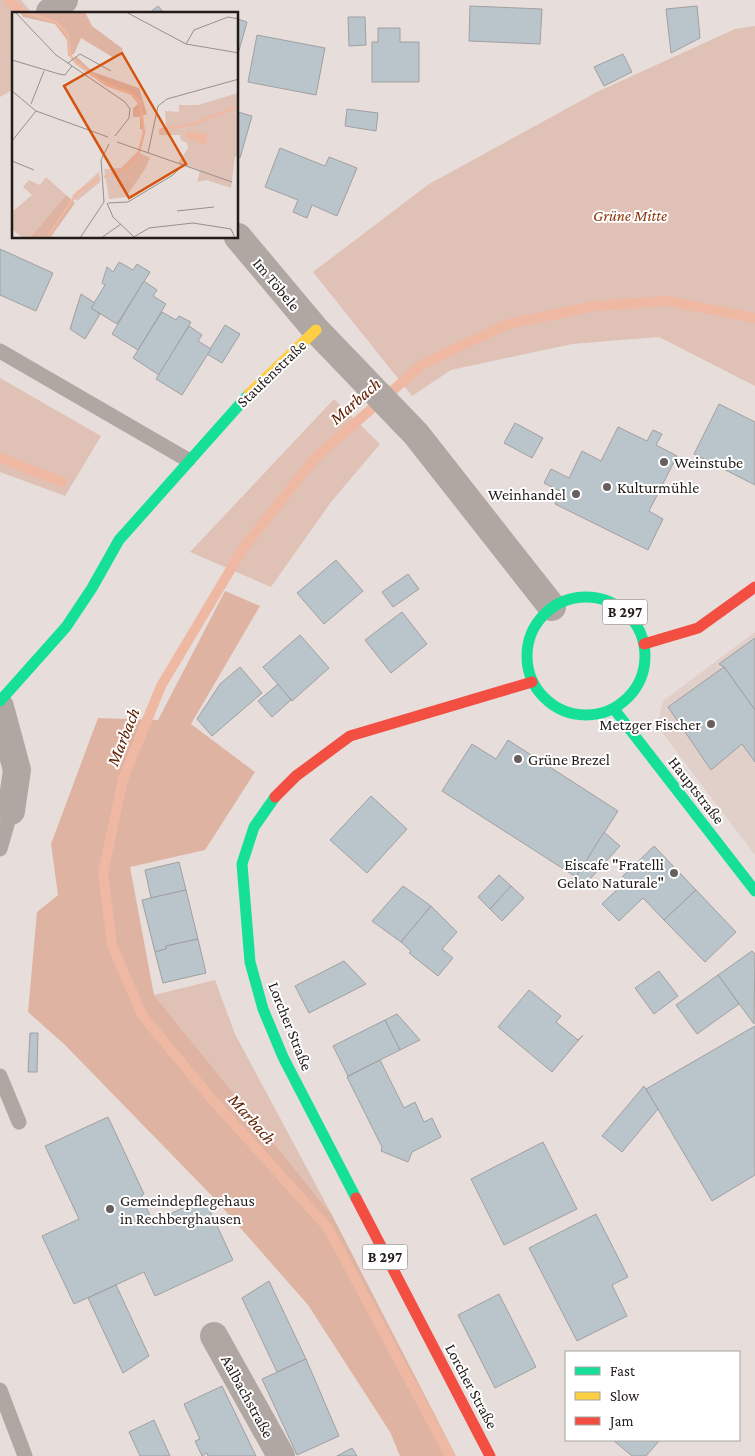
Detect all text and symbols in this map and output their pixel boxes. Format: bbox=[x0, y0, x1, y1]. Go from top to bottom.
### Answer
inset map bbox=[12, 12, 239, 239]
park label: Grüne Mitte bbox=[593, 207, 667, 224]
street label: Im Töbele bbox=[250, 255, 303, 314]
street label: Staufenstraße bbox=[233, 336, 309, 410]
water label: Marbach bbox=[325, 373, 385, 429]
place label: Weinstube bbox=[674, 454, 743, 471]
marker: Weinstube bbox=[658, 456, 670, 468]
place label: Kulturmühle bbox=[617, 479, 699, 496]
marker: Kulturmühle bbox=[601, 481, 613, 493]
place label: Weinhandel bbox=[488, 486, 566, 503]
marker: Weinhandel bbox=[570, 488, 582, 500]
road number: B 297 bbox=[602, 600, 648, 624]
water label: Marbach bbox=[102, 705, 144, 770]
place label: Metzger Fischer bbox=[599, 716, 701, 734]
marker: Metzger Fischer bbox=[705, 718, 717, 730]
place label: Grüne Brezel bbox=[528, 751, 610, 768]
marker: Grüne Brezel bbox=[512, 753, 524, 765]
street label: Hauptstraße bbox=[664, 753, 728, 828]
place label: Eiscafe "Fratelli Gelato Naturale" bbox=[557, 856, 664, 891]
marker: Eiscafe "Fratelli Gelato Naturale" bbox=[668, 867, 680, 879]
street label: Lorcher Straße bbox=[265, 980, 316, 1073]
water label: Marbach bbox=[224, 1089, 280, 1149]
place label: Gemeindepflegehaus in Rechberghausen bbox=[120, 1192, 255, 1228]
marker: Gemeindepflegehaus in Rechberghausen bbox=[104, 1203, 116, 1215]
road number: B 297 bbox=[362, 1244, 408, 1270]
street label: Lorcher Straße bbox=[442, 1341, 501, 1432]
legend bbox=[565, 1351, 740, 1441]
street label: Aalbachstraße bbox=[218, 1352, 277, 1441]
text: Fast bbox=[610, 1363, 636, 1379]
text: Slow bbox=[610, 1388, 640, 1404]
text: Jam bbox=[608, 1413, 633, 1430]

